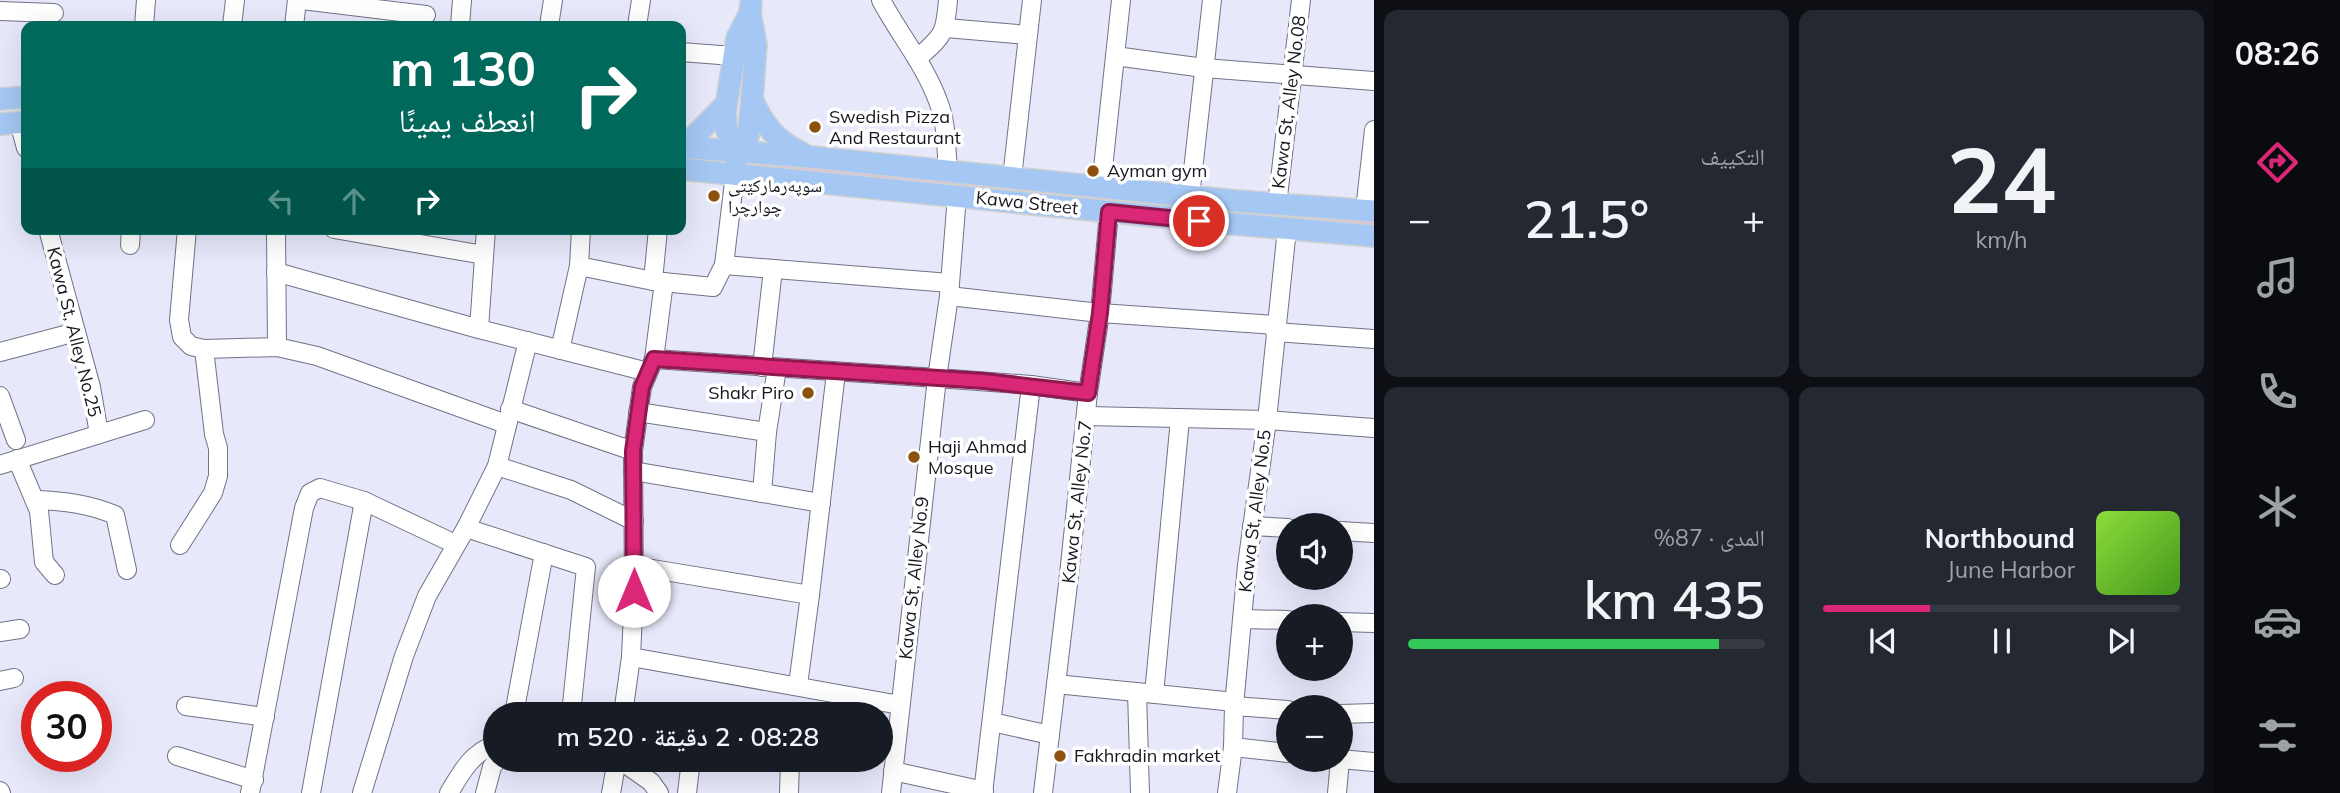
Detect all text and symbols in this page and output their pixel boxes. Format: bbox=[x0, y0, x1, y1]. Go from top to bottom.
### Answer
street label: Kawa St, Alley No.08 bbox=[1266, 14, 1311, 190]
text: 08:26 bbox=[2235, 33, 2319, 73]
text: 130 m bbox=[390, 37, 536, 98]
icon: right bbox=[560, 49, 651, 140]
text: انعطف يمينًا bbox=[399, 100, 536, 140]
place label: Swedish Pizza And Restaurant bbox=[829, 105, 961, 149]
marker: Swedish Pizza And Restaurant bbox=[807, 119, 823, 135]
text: 24 bbox=[1947, 122, 2056, 236]
icon: directions bbox=[2253, 138, 2302, 187]
text: التكييف bbox=[1700, 142, 1765, 171]
place label: Ayman gym bbox=[1107, 159, 1207, 182]
marker: Ayman gym bbox=[1085, 163, 1101, 179]
place label: سوپەرمارکێتی چوارچرا bbox=[728, 174, 822, 218]
icon: left bbox=[262, 182, 300, 220]
icon: ahead bbox=[335, 182, 373, 220]
icon: right bbox=[408, 182, 446, 220]
street label: Kawa Street bbox=[975, 186, 1079, 219]
text: 21.5° bbox=[1524, 186, 1649, 251]
marker: سوپەرمارکێتی چوارچرا bbox=[706, 188, 722, 204]
pin bbox=[1169, 191, 1229, 251]
text: − bbox=[1408, 195, 1431, 243]
text: + bbox=[1742, 195, 1765, 243]
icon: arrive bbox=[1180, 202, 1218, 240]
text: km/h bbox=[1975, 225, 2028, 254]
street label: Kawa St, Alley No.25 bbox=[42, 244, 107, 419]
icon: music bbox=[2253, 253, 2302, 302]
icon: phone bbox=[2253, 367, 2302, 416]
place label: Shakr Piro bbox=[708, 381, 794, 404]
marker: Shakr Piro bbox=[800, 385, 816, 401]
street label: Kawa St, Alley No.7 bbox=[1057, 419, 1096, 584]
street label: Kawa St, Alley No.5 bbox=[1233, 428, 1276, 594]
place label: Haji Ahmad Mosque bbox=[928, 435, 1027, 479]
marker: Haji Ahmad Mosque bbox=[906, 449, 922, 465]
icon: climate bbox=[2253, 482, 2302, 531]
street label: Kawa St, Alley No.9 bbox=[894, 495, 933, 660]
map controls bbox=[1276, 513, 1353, 772]
button: sound bbox=[1276, 513, 1353, 590]
text: Northbound bbox=[1925, 522, 2075, 555]
text: المدى · 87% bbox=[1654, 523, 1765, 552]
position arrow bbox=[597, 554, 671, 628]
text: June Harbor bbox=[1947, 555, 2075, 584]
text: 435 km bbox=[1584, 567, 1765, 632]
icon: car bbox=[2253, 597, 2302, 646]
button: + bbox=[1276, 604, 1353, 681]
icon: previous bbox=[1864, 622, 1902, 660]
icon: pause bbox=[1983, 622, 2021, 660]
icon: next bbox=[2102, 622, 2140, 660]
speed limit sign: 30 bbox=[21, 681, 112, 772]
button: − bbox=[1276, 695, 1353, 772]
icon: filters bbox=[2253, 711, 2302, 760]
text: 08:28 · 2 دقيقة · 520 m bbox=[557, 720, 819, 753]
place label: Fakhradin market bbox=[1074, 744, 1220, 767]
marker: Fakhradin market bbox=[1052, 748, 1068, 764]

